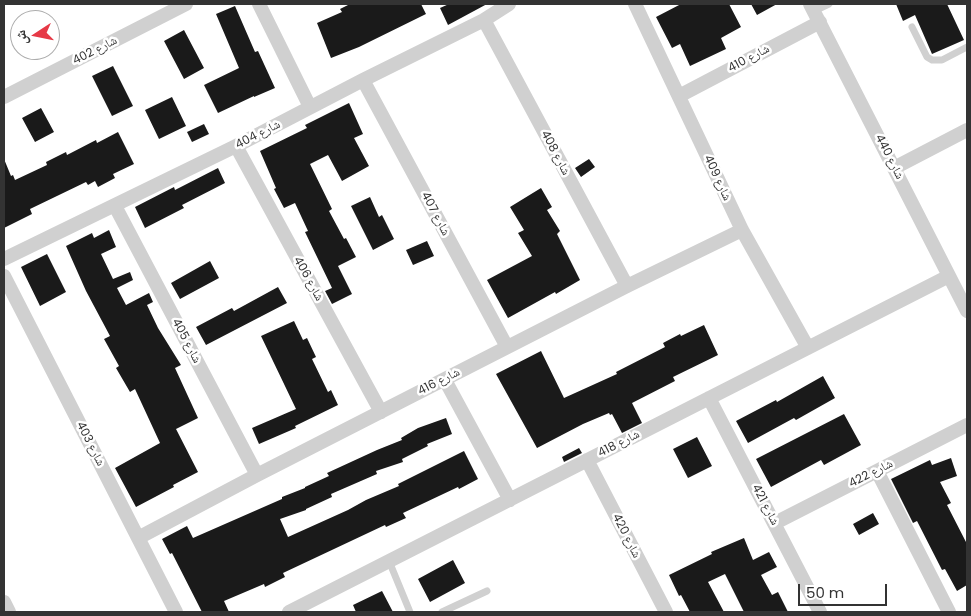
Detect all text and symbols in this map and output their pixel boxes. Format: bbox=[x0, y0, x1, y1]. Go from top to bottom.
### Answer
north arrow bbox=[10, 10, 60, 60]
text: ش bbox=[10, 28, 32, 47]
street label: شارع 402 bbox=[70, 34, 120, 68]
street label: شارع 410 bbox=[726, 42, 772, 76]
street label: شارع 404 bbox=[233, 118, 283, 152]
street label: شارع 408 bbox=[537, 128, 573, 178]
street label: شارع 440 bbox=[872, 132, 906, 182]
street label: شارع 409 bbox=[700, 153, 734, 203]
street label: شارع 407 bbox=[417, 190, 453, 238]
street label: شارع 406 bbox=[290, 254, 326, 304]
street label: شارع 405 bbox=[168, 316, 204, 366]
street label: شارع 416 bbox=[416, 365, 462, 399]
street label: شارع 403 bbox=[73, 419, 107, 469]
street label: شارع 418 bbox=[596, 427, 642, 461]
street label: شارع 422 bbox=[847, 457, 895, 491]
street label: شارع 421 bbox=[748, 482, 782, 528]
street label: شارع 420 bbox=[609, 511, 643, 561]
scale bar bbox=[801, 574, 890, 606]
text: 50 m bbox=[806, 582, 844, 603]

